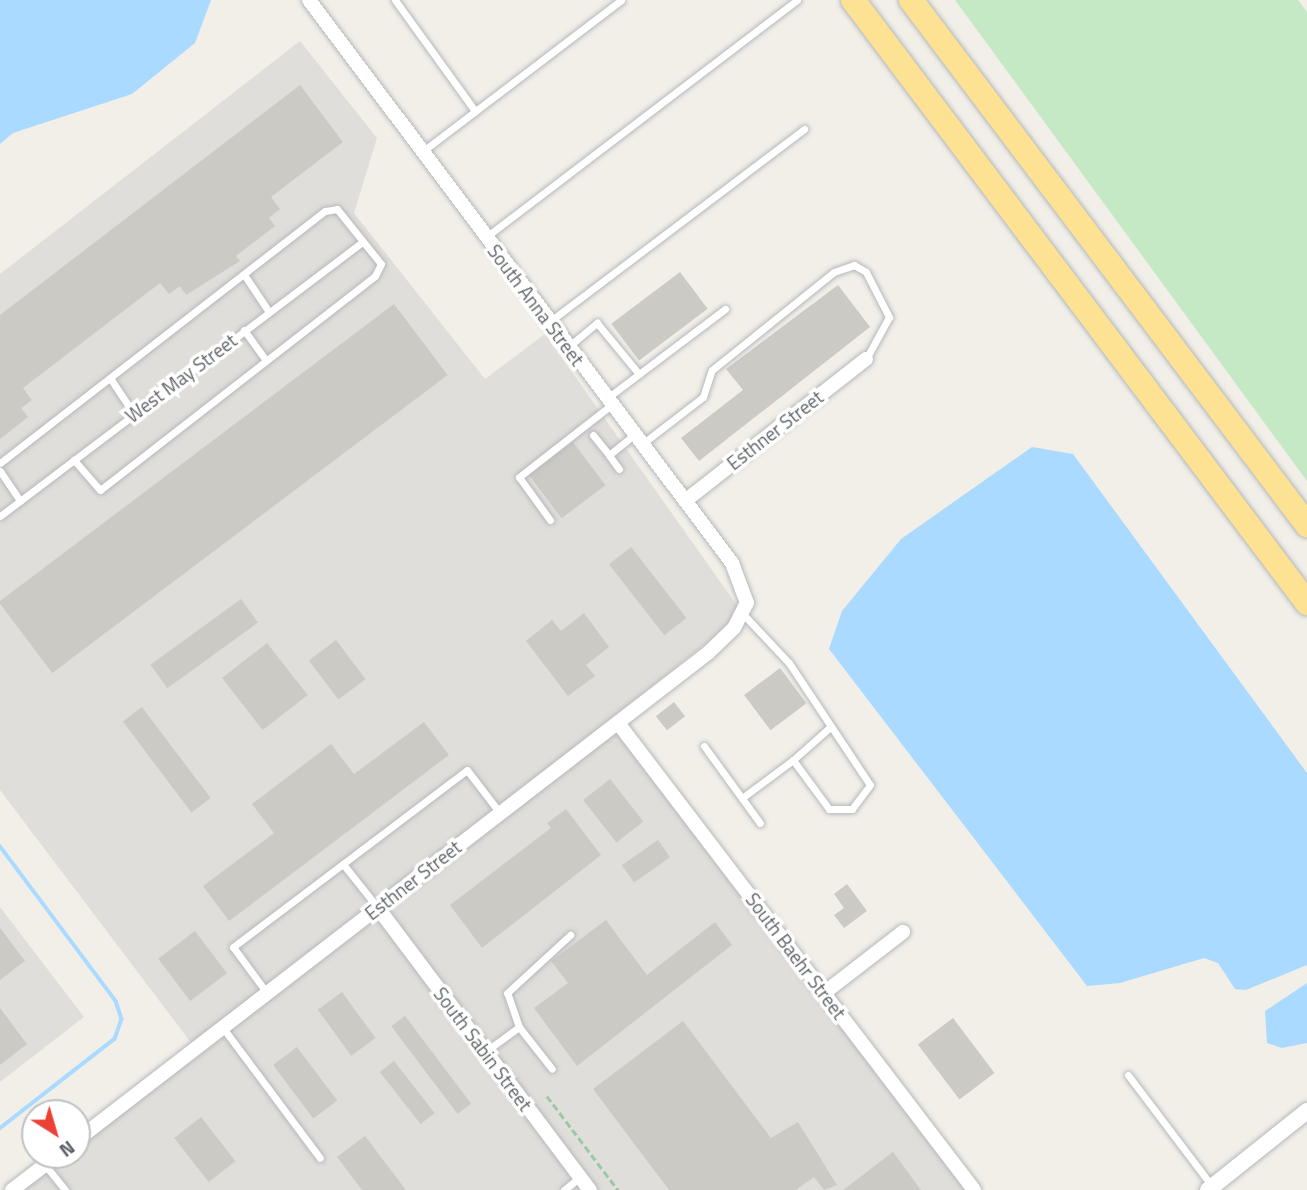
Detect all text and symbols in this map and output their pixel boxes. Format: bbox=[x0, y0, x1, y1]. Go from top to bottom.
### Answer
street label: South Anna Street bbox=[483, 240, 589, 370]
street label: West May Street bbox=[121, 329, 241, 427]
street label: Esthner Street bbox=[722, 385, 828, 475]
street label: Esthner Street bbox=[360, 835, 466, 925]
street label: South Baehr Street bbox=[741, 888, 851, 1024]
street label: South Sabin Street bbox=[429, 983, 537, 1115]
north arrow bbox=[21, 1099, 91, 1169]
text: N bbox=[54, 1134, 82, 1165]

